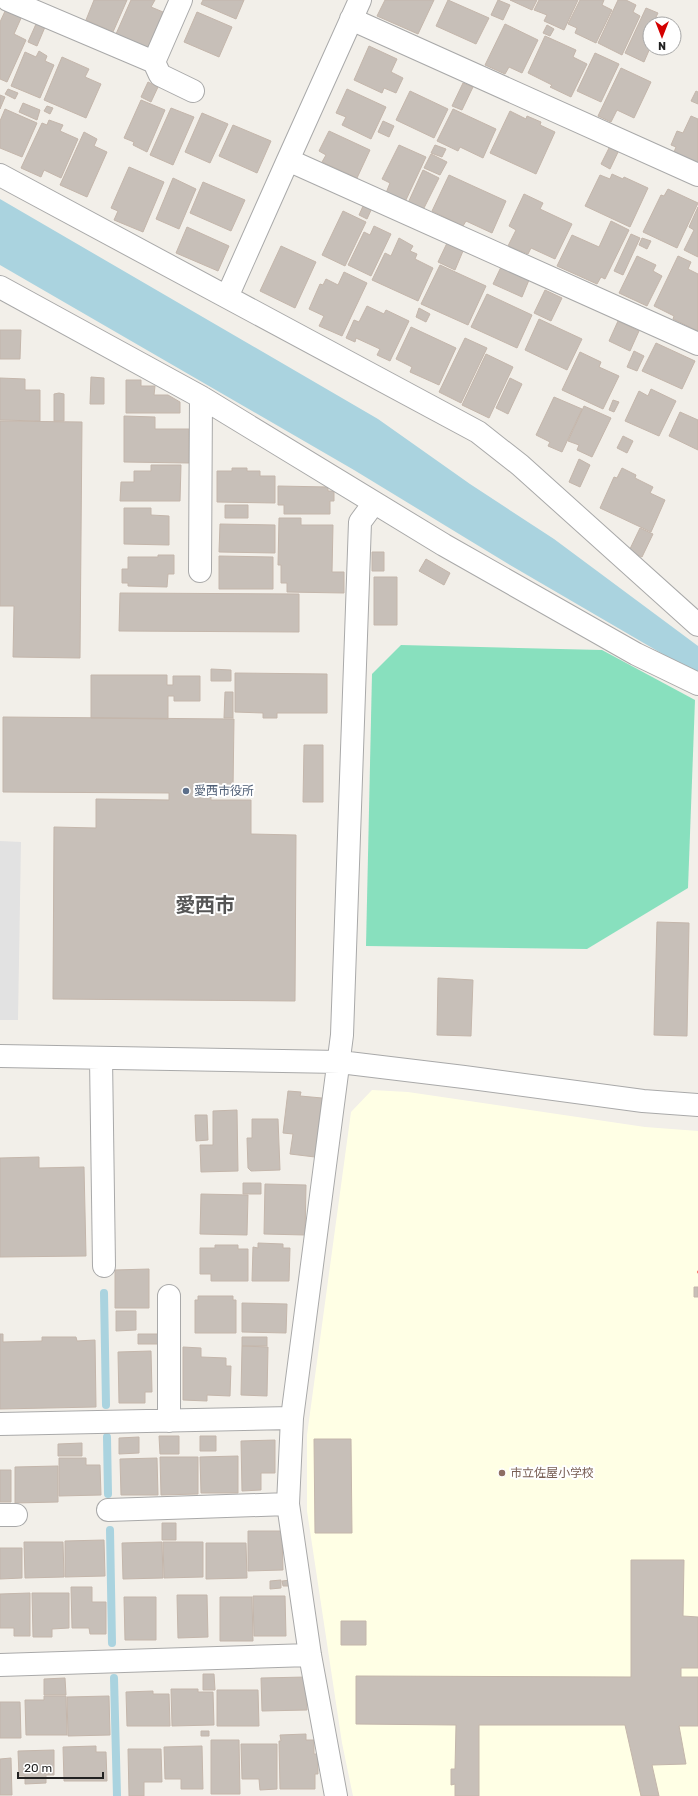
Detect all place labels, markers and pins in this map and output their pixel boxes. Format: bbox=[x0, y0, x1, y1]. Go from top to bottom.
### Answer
place label: 愛西市役所 bbox=[194, 784, 254, 798]
marker: 愛西市役所 bbox=[181, 786, 191, 796]
place label: 市立佐屋小学校 bbox=[510, 1466, 594, 1480]
marker: 市立佐屋小学校 bbox=[497, 1468, 507, 1478]

